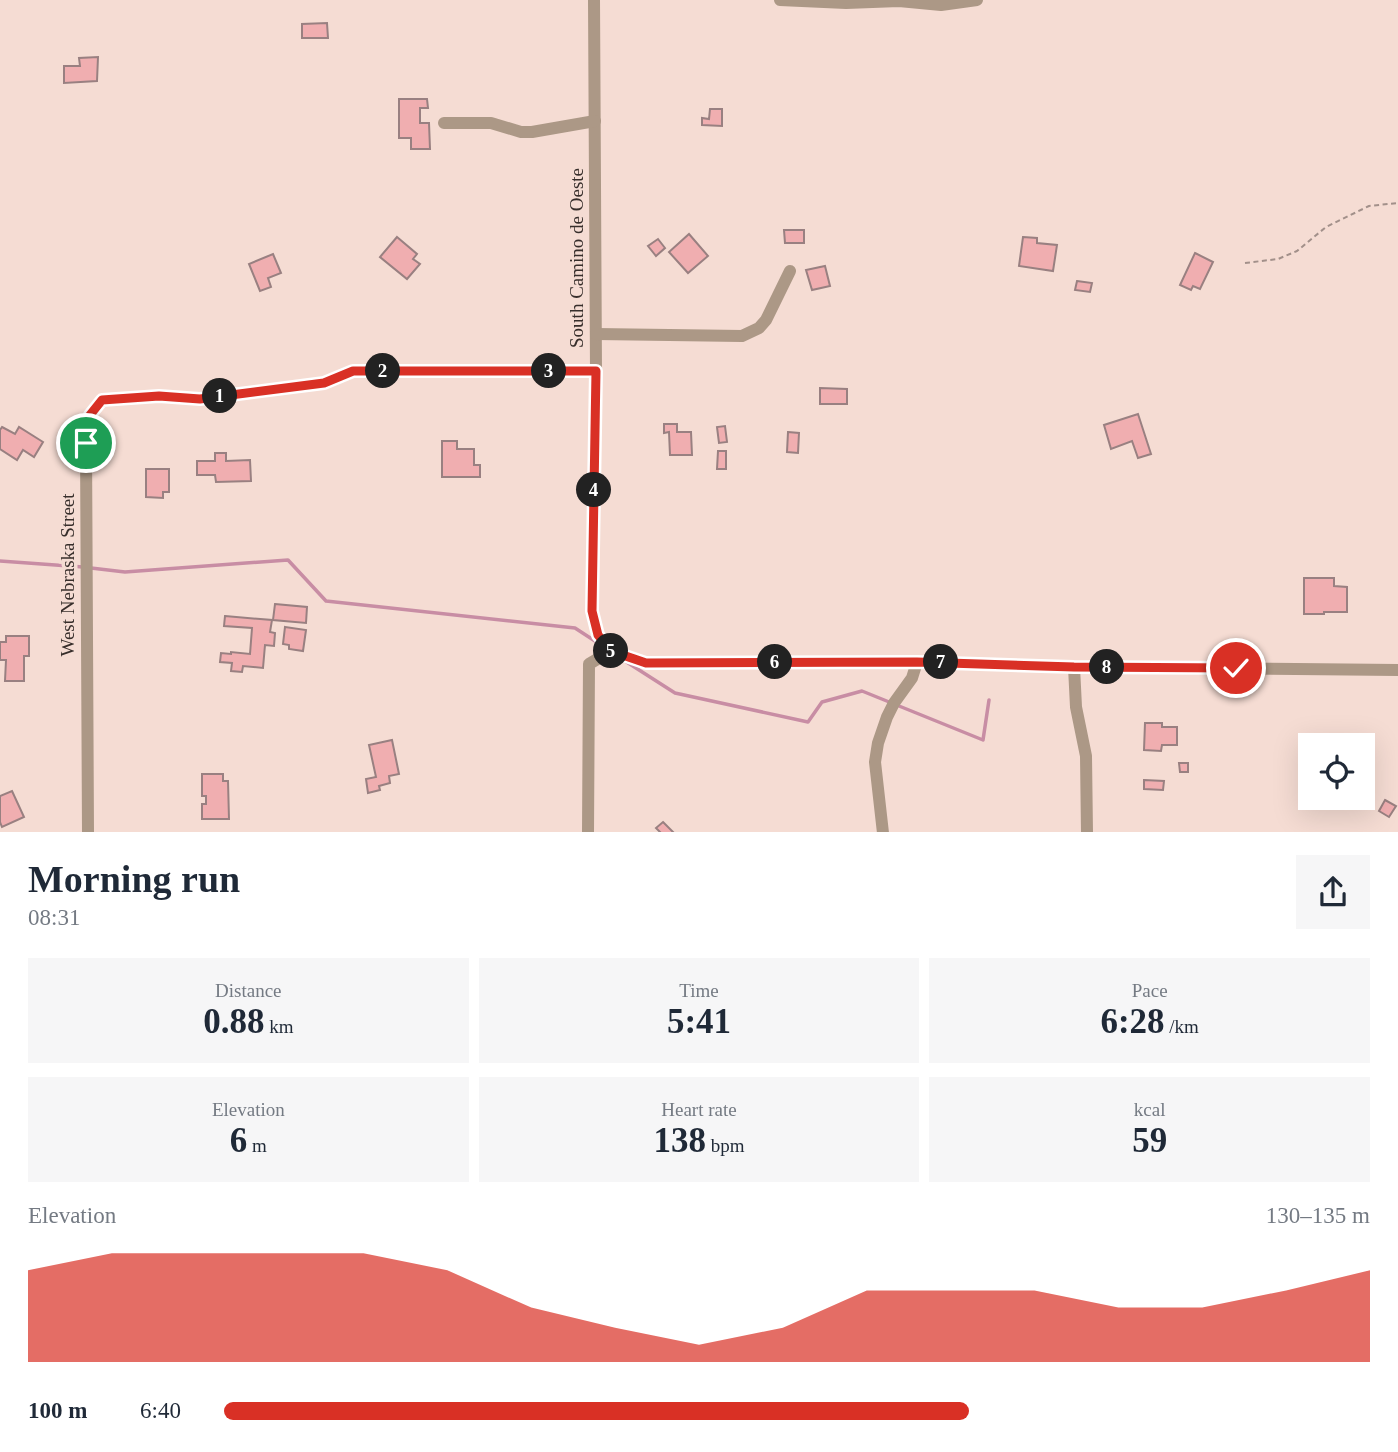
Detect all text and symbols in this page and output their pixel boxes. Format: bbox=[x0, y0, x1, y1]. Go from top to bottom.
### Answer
street label: South Camino de Oeste bbox=[566, 168, 587, 348]
pin: 2 bbox=[366, 354, 400, 388]
pin: 3 bbox=[532, 354, 566, 388]
text: 2 bbox=[378, 360, 387, 381]
text: 3 bbox=[544, 360, 553, 381]
pin: 1 bbox=[202, 378, 238, 414]
text: 1 bbox=[215, 385, 224, 406]
pin bbox=[56, 413, 116, 473]
icon: arrive bbox=[67, 424, 105, 462]
pin: 4 bbox=[576, 472, 612, 508]
text: 4 bbox=[589, 479, 598, 500]
street label: West Nebraska Street bbox=[57, 493, 78, 657]
pin: 5 bbox=[594, 634, 628, 668]
pin bbox=[1206, 638, 1266, 698]
text: 5 bbox=[606, 640, 615, 661]
pin: 6 bbox=[758, 644, 792, 680]
pin: 7 bbox=[923, 644, 958, 680]
icon: check bbox=[1217, 649, 1255, 687]
pin: 8 bbox=[1090, 650, 1124, 684]
text: 6 bbox=[770, 651, 779, 672]
text: 7 bbox=[936, 651, 945, 672]
text: 8 bbox=[1102, 656, 1111, 677]
map controls bbox=[1298, 733, 1375, 810]
button: locate bbox=[1298, 733, 1375, 810]
button: share bbox=[1296, 855, 1370, 929]
text: Morning run bbox=[28, 858, 240, 900]
text: 08:31 bbox=[28, 905, 80, 930]
text: Distance bbox=[215, 980, 282, 1001]
text: Time bbox=[679, 980, 719, 1001]
text: Pace bbox=[1132, 980, 1168, 1001]
text: 0.88 bbox=[203, 1002, 264, 1041]
text: 5:41 bbox=[667, 1002, 731, 1041]
text: 6:28 bbox=[1100, 1002, 1165, 1041]
text: km bbox=[264, 1016, 293, 1037]
text: /km bbox=[1165, 1016, 1199, 1037]
text: Elevation bbox=[212, 1099, 285, 1120]
text: Heart rate bbox=[661, 1099, 737, 1120]
text: kcal bbox=[1134, 1099, 1165, 1120]
text: 6 bbox=[230, 1121, 247, 1160]
text: 138 bbox=[653, 1121, 706, 1160]
text: 59 bbox=[1132, 1121, 1167, 1160]
text: m bbox=[247, 1135, 267, 1156]
text: bpm bbox=[706, 1135, 745, 1156]
text: Elevation bbox=[28, 1203, 116, 1228]
text: 130–135 m bbox=[1266, 1203, 1370, 1228]
text: 100 m bbox=[28, 1398, 87, 1423]
text: 6:40 bbox=[140, 1398, 181, 1423]

